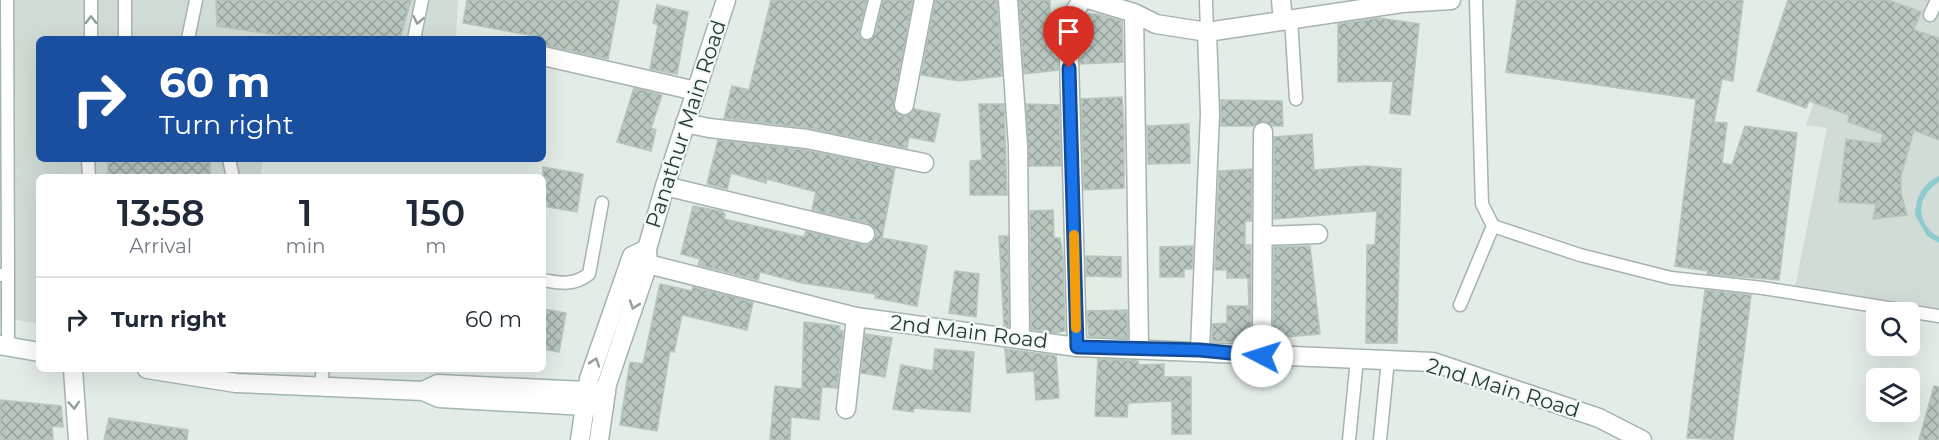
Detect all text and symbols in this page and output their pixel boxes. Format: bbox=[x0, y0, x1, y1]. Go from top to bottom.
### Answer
pin bbox=[1043, 6, 1094, 68]
one-way arrow bbox=[412, 14, 425, 24]
one-way arrow bbox=[85, 15, 97, 24]
icon: arrive bbox=[1052, 15, 1085, 48]
street label: Panathur Main Road bbox=[640, 17, 731, 231]
text: 60 m bbox=[159, 56, 270, 108]
icon: right bbox=[60, 60, 138, 138]
text: Turn right bbox=[159, 108, 294, 141]
text: 13:58 bbox=[117, 191, 205, 235]
text: 1 bbox=[299, 191, 312, 235]
text: 150 bbox=[406, 191, 465, 235]
text: Arrival bbox=[129, 234, 192, 258]
text: min bbox=[285, 234, 326, 258]
text: m bbox=[425, 234, 446, 258]
one-way arrow bbox=[629, 299, 641, 310]
map controls bbox=[1866, 302, 1920, 422]
button: search bbox=[1866, 302, 1920, 356]
icon: right bbox=[60, 303, 93, 336]
text: Turn right bbox=[111, 306, 226, 333]
text: 60 m bbox=[465, 306, 522, 333]
street label: 2nd Main Road bbox=[889, 309, 1049, 354]
position arrow bbox=[1230, 324, 1294, 388]
street label: 2nd Main Road bbox=[1424, 352, 1583, 423]
one-way arrow bbox=[587, 357, 600, 368]
button: layers bbox=[1866, 368, 1920, 422]
one-way arrow bbox=[68, 400, 81, 409]

